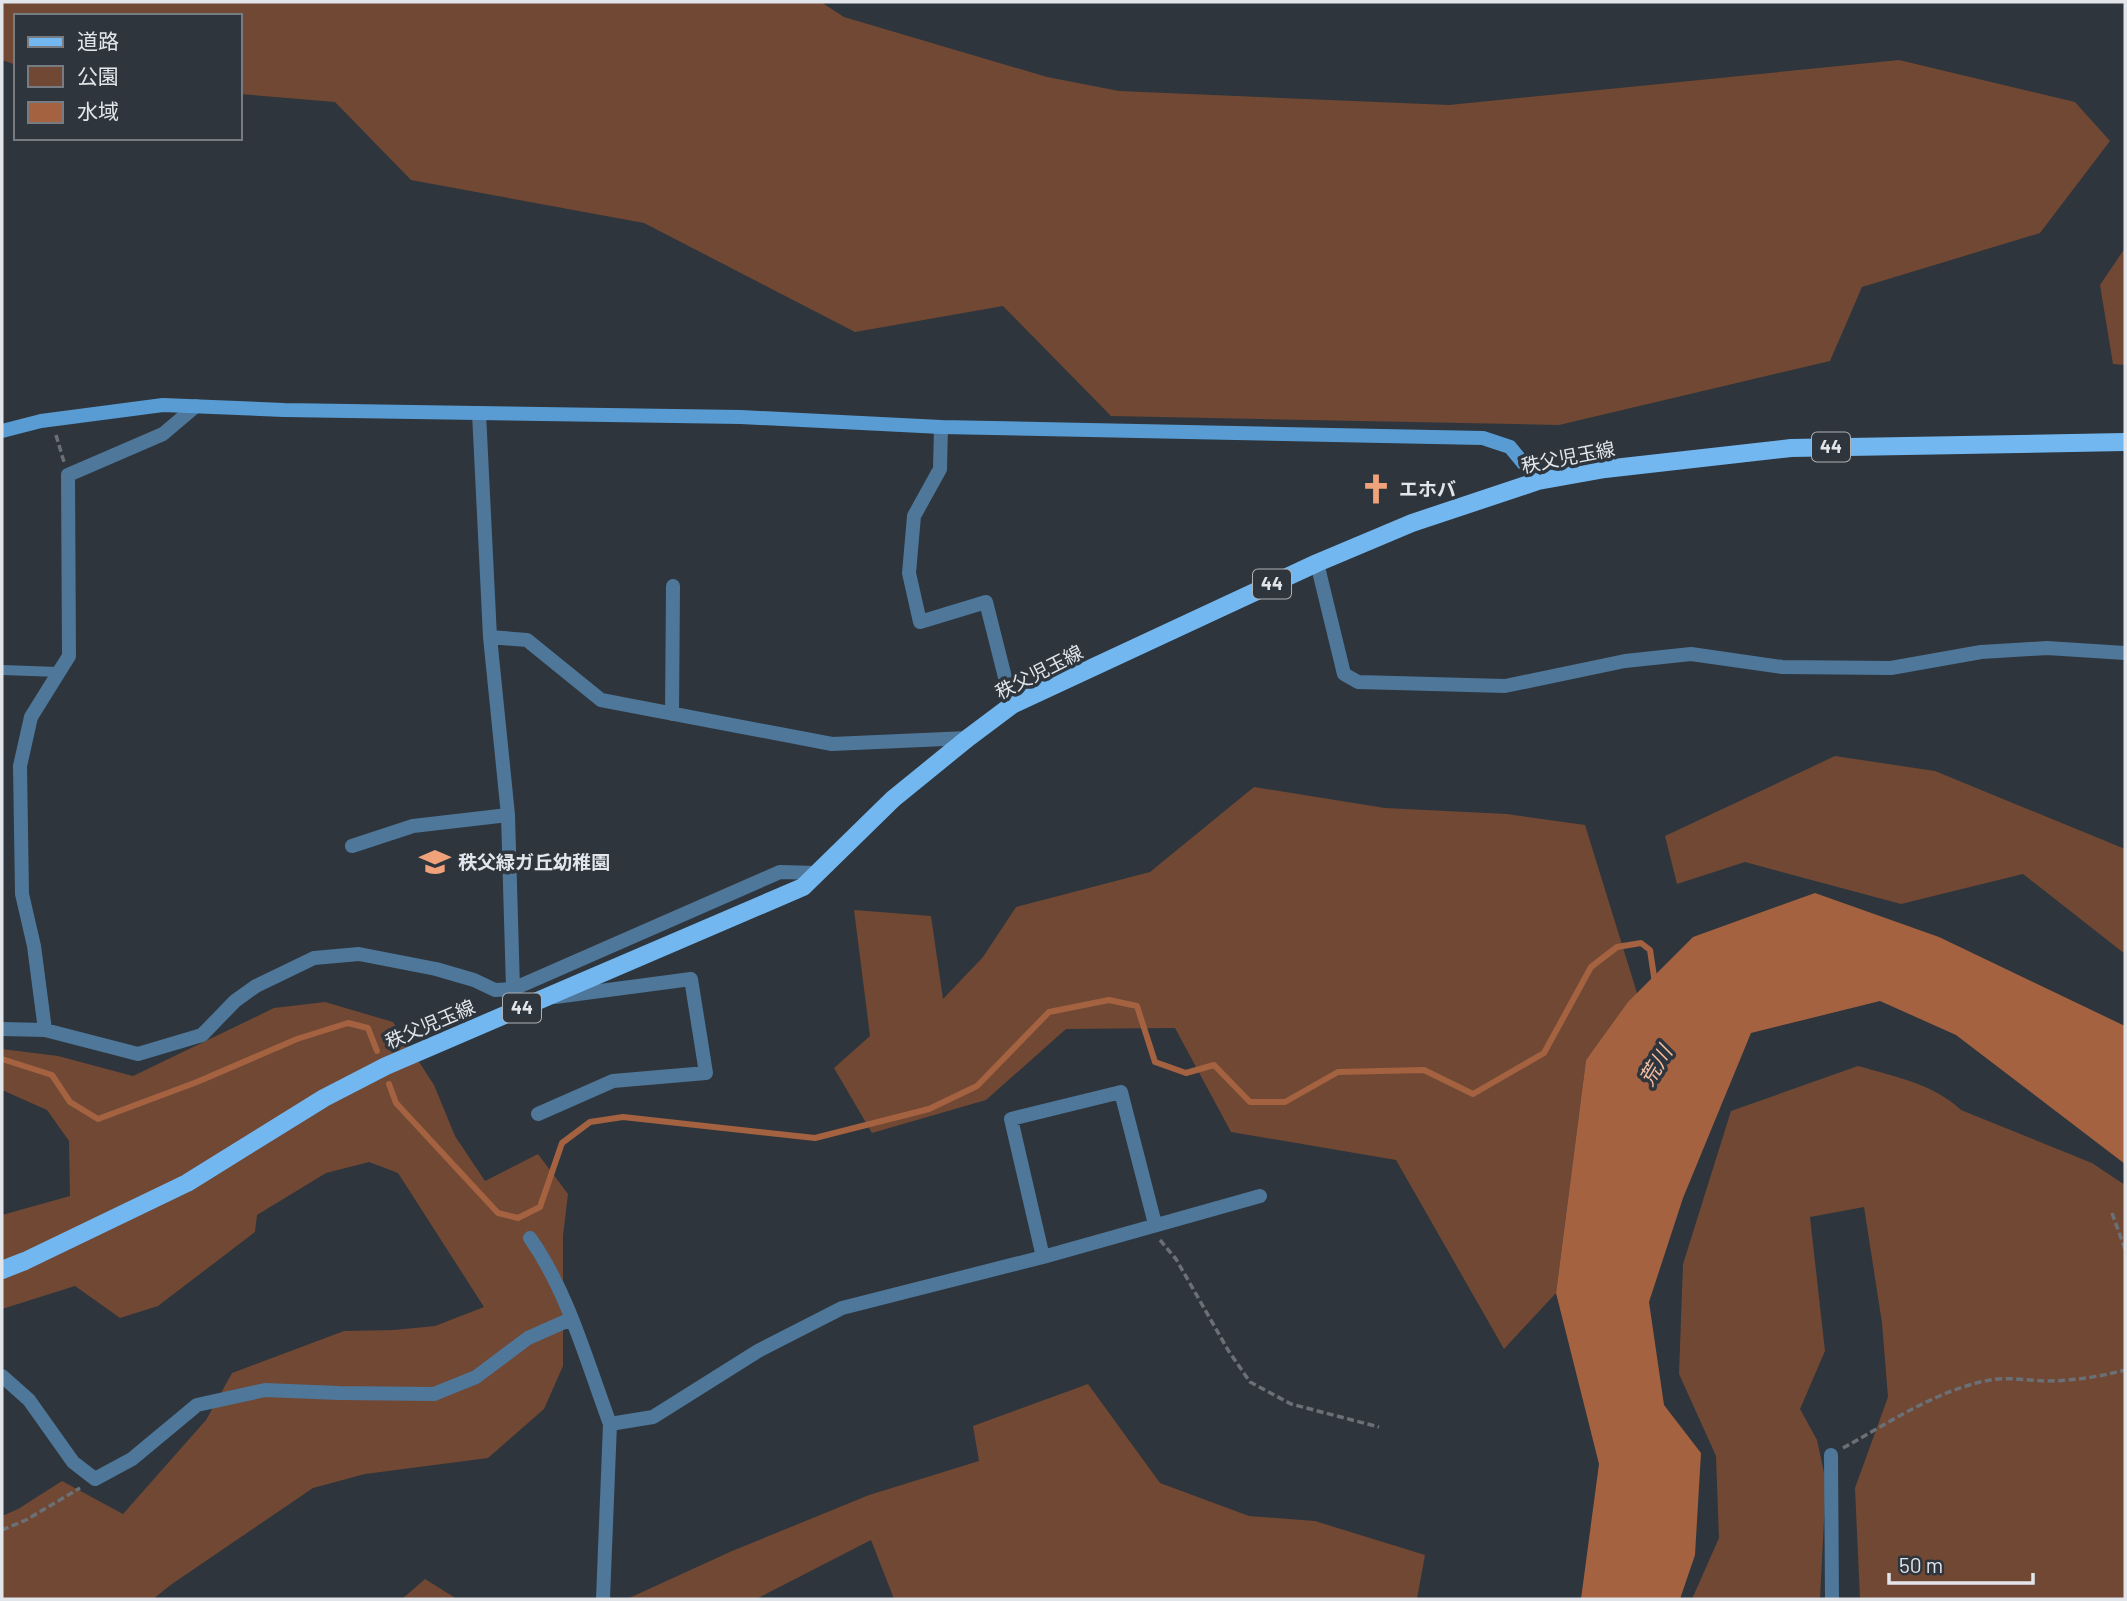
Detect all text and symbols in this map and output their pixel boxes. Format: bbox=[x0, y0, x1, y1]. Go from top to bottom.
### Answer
legend bbox=[14, 14, 242, 140]
text: 道路 bbox=[77, 28, 119, 53]
text: 公園 bbox=[77, 63, 119, 88]
text: 水域 bbox=[77, 98, 119, 123]
road number: 44 bbox=[1812, 432, 1850, 462]
street label: 秩父児玉線 bbox=[1519, 436, 1617, 477]
church icon: エホバ bbox=[1359, 472, 1393, 506]
place label: エホバ bbox=[1399, 477, 1456, 500]
road number: 44 bbox=[1253, 570, 1291, 598]
street label: 秩父児玉線 bbox=[991, 640, 1086, 703]
school or university icon: 秩父緑ガ丘幼稚園 bbox=[418, 845, 452, 879]
place label: 秩父緑ガ丘幼稚園 bbox=[458, 850, 610, 873]
road number: 44 bbox=[503, 993, 541, 1023]
street label: 秩父児玉線 bbox=[382, 994, 478, 1053]
water label: 荒川 bbox=[1633, 1039, 1677, 1090]
scale bar bbox=[1889, 1542, 2032, 1586]
text: 50 m bbox=[1899, 1552, 1943, 1577]

